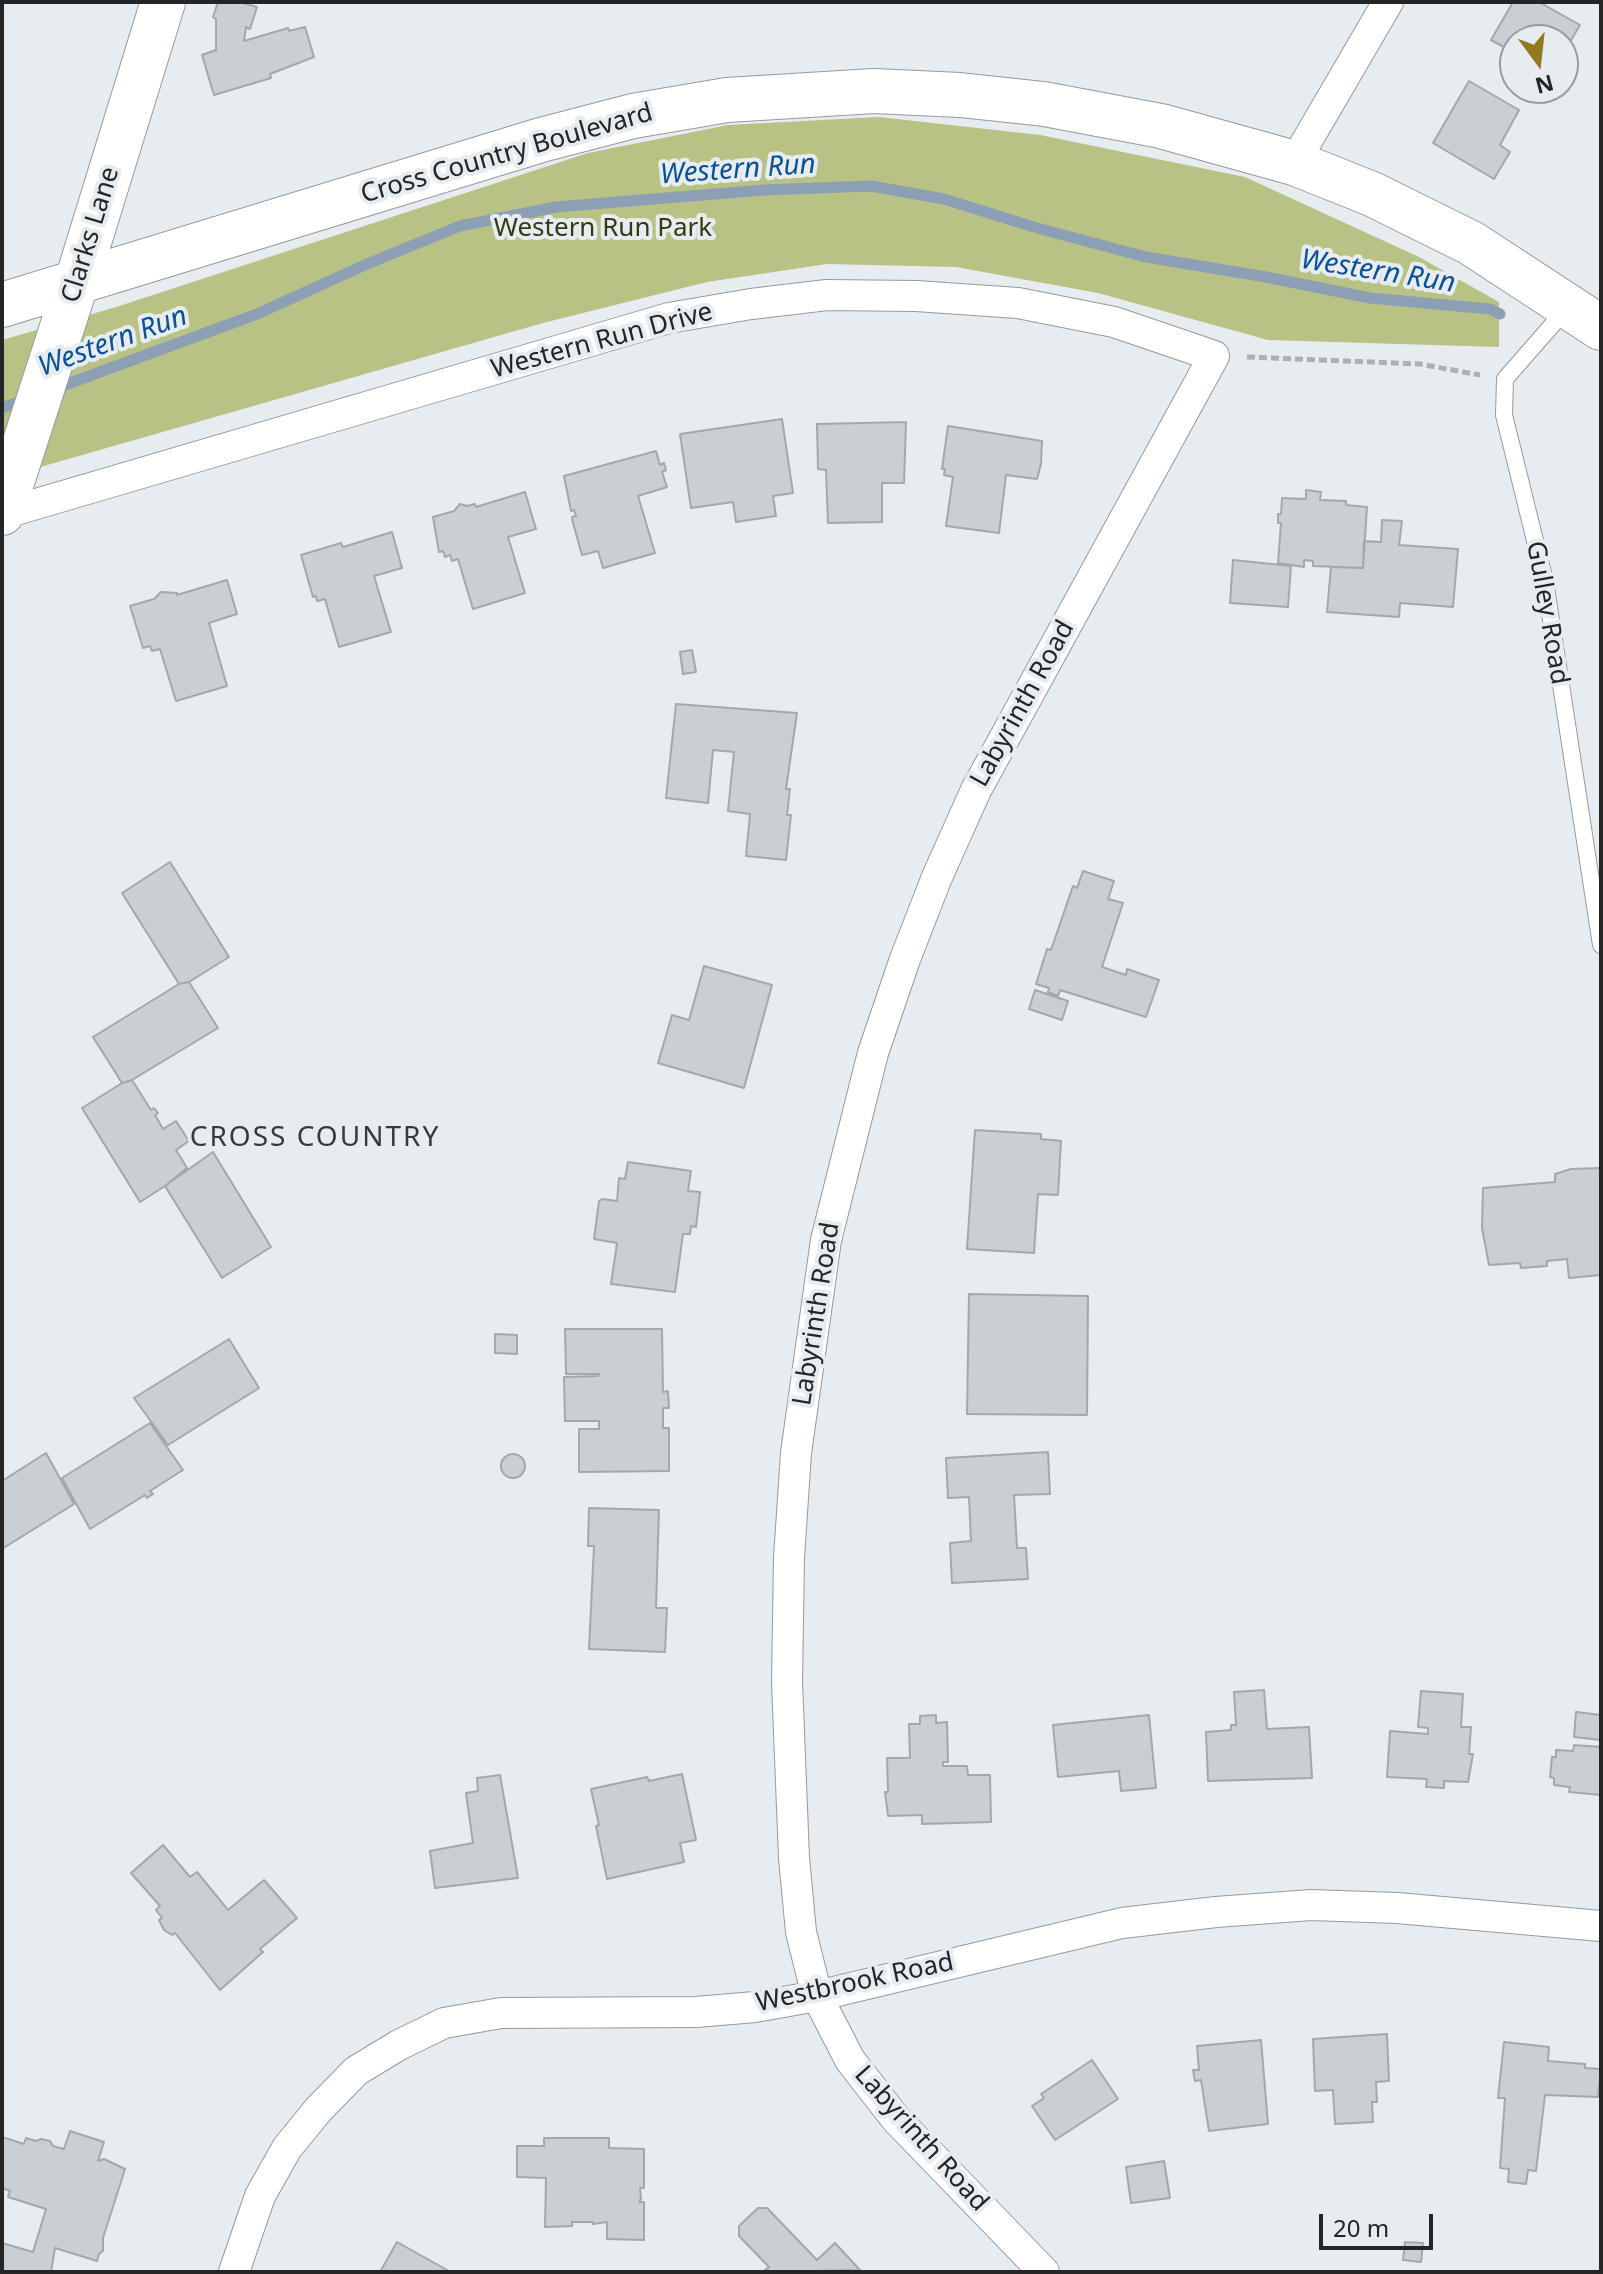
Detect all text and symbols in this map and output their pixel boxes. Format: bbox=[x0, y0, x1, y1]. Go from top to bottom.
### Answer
north arrow bbox=[1499, 24, 1579, 104]
text: N bbox=[1532, 68, 1557, 102]
street label: Cross Country Boulevard bbox=[358, 97, 656, 211]
water label: Western Run bbox=[659, 148, 817, 192]
street label: Clarks Lane bbox=[56, 163, 126, 307]
park label: Western Run Park bbox=[494, 213, 712, 245]
water label: Western Run bbox=[1298, 243, 1458, 301]
street label: Western Run Drive bbox=[488, 296, 716, 386]
water label: Western Run bbox=[34, 300, 192, 384]
street label: Gulley Road bbox=[1519, 539, 1575, 687]
street label: Labyrinth Road bbox=[964, 615, 1082, 793]
district label: CROSS COUNTRY bbox=[190, 1121, 440, 1155]
street label: Labyrinth Road bbox=[787, 1220, 847, 1408]
street label: Westbrook Road bbox=[753, 1947, 957, 2019]
street label: Labyrinth Road bbox=[847, 2060, 995, 2218]
scale bar bbox=[1323, 2198, 1437, 2248]
text: 20 m bbox=[1333, 2211, 1389, 2244]

